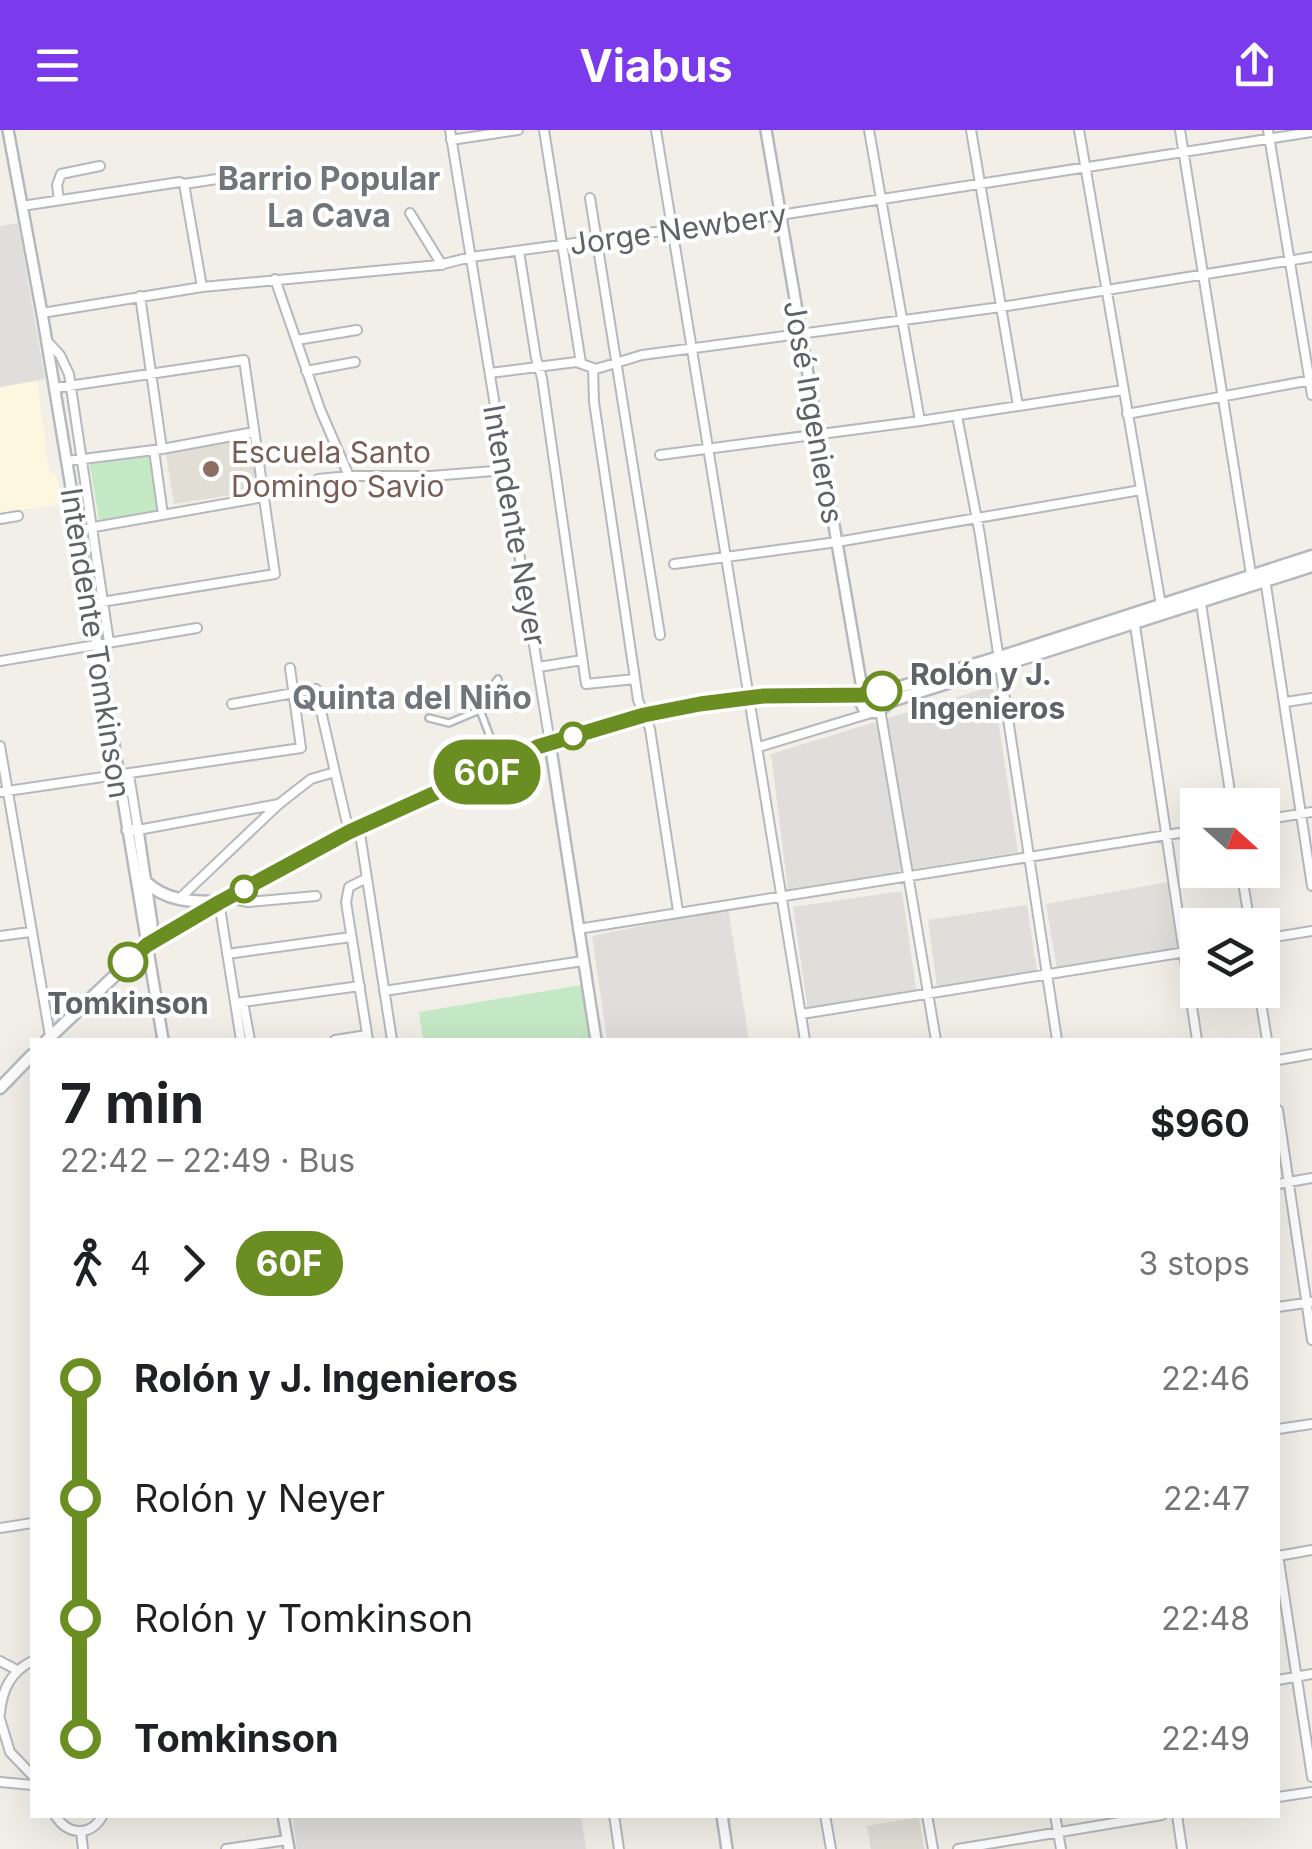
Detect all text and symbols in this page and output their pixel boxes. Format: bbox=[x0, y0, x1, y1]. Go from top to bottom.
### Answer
icon: menu bbox=[30, 38, 85, 93]
text: Viabus bbox=[579, 38, 733, 93]
icon: share bbox=[1227, 38, 1282, 93]
district label: Barrio Popular La Cava bbox=[218, 159, 440, 235]
street label: Jorge Newbery bbox=[567, 196, 789, 262]
street label: José Ingenieros bbox=[777, 298, 851, 526]
street label: Intendente Neyer bbox=[476, 402, 554, 648]
place label: Escuela Santo Domingo Savio bbox=[231, 434, 445, 504]
marker: Escuela Santo Domingo Savio bbox=[200, 458, 222, 480]
street label: Intendente Tomkinson bbox=[54, 485, 138, 801]
place label: Rolón y J. Ingenieros bbox=[910, 656, 1065, 726]
marker: Rolón y J. Ingenieros bbox=[863, 672, 901, 710]
district label: Quinta del Niño bbox=[292, 678, 532, 717]
unlabelled marker bbox=[560, 723, 586, 749]
line badge: 60F bbox=[430, 740, 544, 804]
text: 60F bbox=[454, 751, 520, 793]
north arrow bbox=[1180, 788, 1280, 888]
map controls bbox=[1180, 788, 1280, 1008]
unlabelled marker bbox=[231, 876, 257, 902]
button: layers bbox=[1180, 908, 1280, 1008]
marker: Tomkinson bbox=[109, 943, 147, 981]
place label: Tomkinson bbox=[47, 985, 209, 1021]
text: 7 min bbox=[60, 1070, 204, 1136]
text: $960 bbox=[1150, 1100, 1250, 1146]
text: 22:42 – 22:49 · Bus bbox=[60, 1141, 355, 1180]
icon: walk bbox=[60, 1236, 115, 1291]
icon: forward bbox=[166, 1236, 221, 1291]
text: 60F bbox=[256, 1242, 323, 1284]
text: 4 bbox=[130, 1244, 151, 1283]
text: 3 stops bbox=[1139, 1244, 1250, 1283]
text: Rolón y J. Ingenieros bbox=[134, 1355, 518, 1401]
text: 22:46 bbox=[1161, 1359, 1250, 1398]
text: Rolón y Neyer bbox=[134, 1475, 385, 1521]
text: 22:47 bbox=[1163, 1479, 1250, 1518]
text: Rolón y Tomkinson bbox=[134, 1595, 473, 1641]
text: 22:48 bbox=[1161, 1599, 1250, 1638]
text: Tomkinson bbox=[134, 1715, 339, 1761]
text: 22:49 bbox=[1161, 1719, 1250, 1758]

